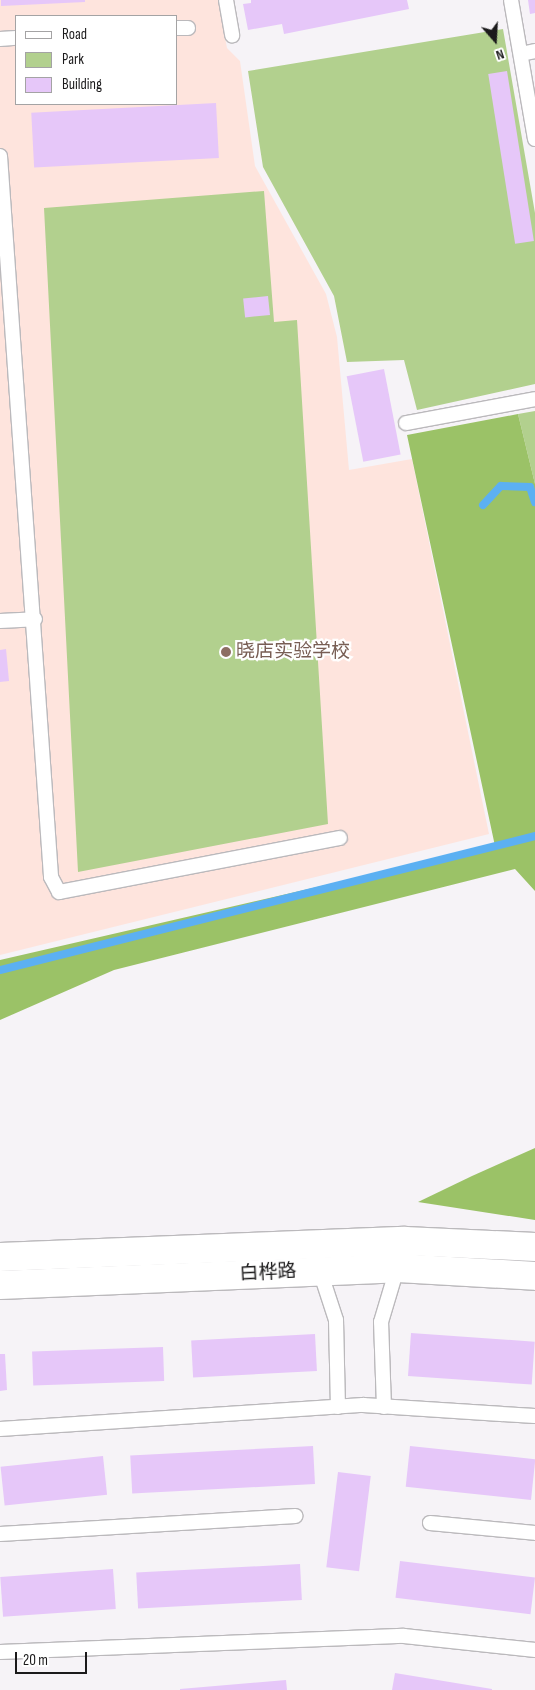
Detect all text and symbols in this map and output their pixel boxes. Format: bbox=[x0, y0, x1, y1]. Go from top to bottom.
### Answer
legend bbox=[15, 15, 178, 105]
north arrow bbox=[470, 15, 520, 65]
text: Road bbox=[62, 25, 87, 44]
text: N bbox=[494, 45, 506, 64]
text: Park bbox=[62, 50, 84, 69]
text: Building bbox=[62, 75, 102, 94]
place label: 晓店实验学校 bbox=[236, 641, 350, 663]
marker: 晓店实验学校 bbox=[220, 646, 232, 658]
street label: 白桦路 bbox=[239, 1260, 297, 1286]
scale bar bbox=[18, 1642, 90, 1674]
text: 20 m bbox=[23, 1651, 48, 1670]

